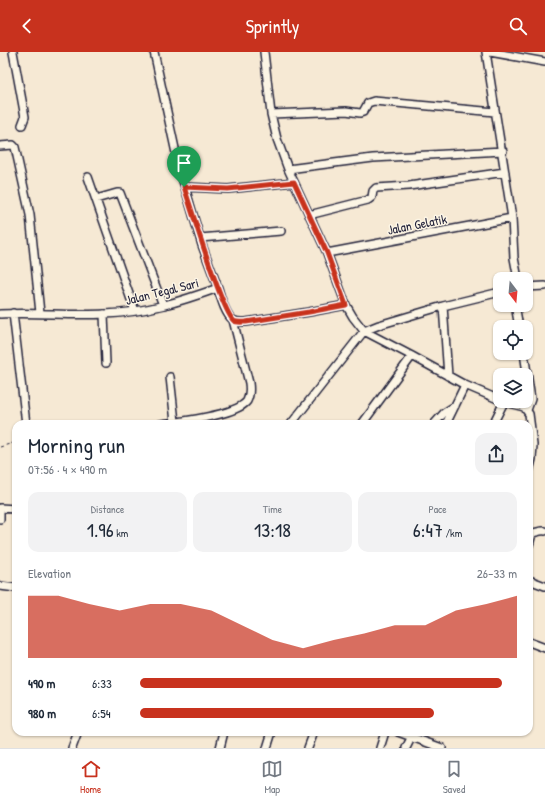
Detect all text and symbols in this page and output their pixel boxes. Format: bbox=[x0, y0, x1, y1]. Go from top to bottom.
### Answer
text: Sprintly bbox=[246, 14, 299, 39]
icon: back bbox=[16, 15, 38, 37]
icon: search bbox=[507, 15, 529, 37]
pin bbox=[167, 146, 201, 187]
icon: arrive bbox=[173, 152, 195, 174]
street label: Jalan Gelatik bbox=[386, 209, 449, 239]
north arrow bbox=[493, 272, 533, 312]
map controls bbox=[493, 272, 533, 408]
street label: Jalan Tegal Sari bbox=[123, 273, 201, 309]
button: locate bbox=[493, 320, 533, 360]
button: layers bbox=[493, 368, 533, 408]
text: Morning run bbox=[28, 430, 125, 460]
button: share bbox=[475, 433, 517, 475]
text: 07:56 · 4 × 490 m bbox=[28, 460, 107, 478]
text: Distance bbox=[91, 502, 124, 516]
text: Time bbox=[263, 502, 282, 516]
text: Pace bbox=[428, 502, 447, 516]
text: 1.96 bbox=[87, 516, 114, 543]
text: 13:18 bbox=[254, 516, 291, 543]
text: 6:47 bbox=[413, 516, 443, 543]
text: km bbox=[114, 526, 128, 540]
text: /km bbox=[443, 526, 462, 540]
text: Elevation bbox=[28, 564, 71, 582]
text: 26–33 m bbox=[477, 564, 517, 582]
text: 490 m bbox=[28, 674, 55, 692]
text: 6:33 bbox=[92, 674, 112, 692]
text: 980 m bbox=[28, 704, 56, 722]
text: 6:54 bbox=[92, 704, 111, 722]
tab: Home bbox=[80, 758, 102, 796]
tab: Map bbox=[261, 758, 283, 796]
tab: Saved bbox=[443, 758, 465, 796]

